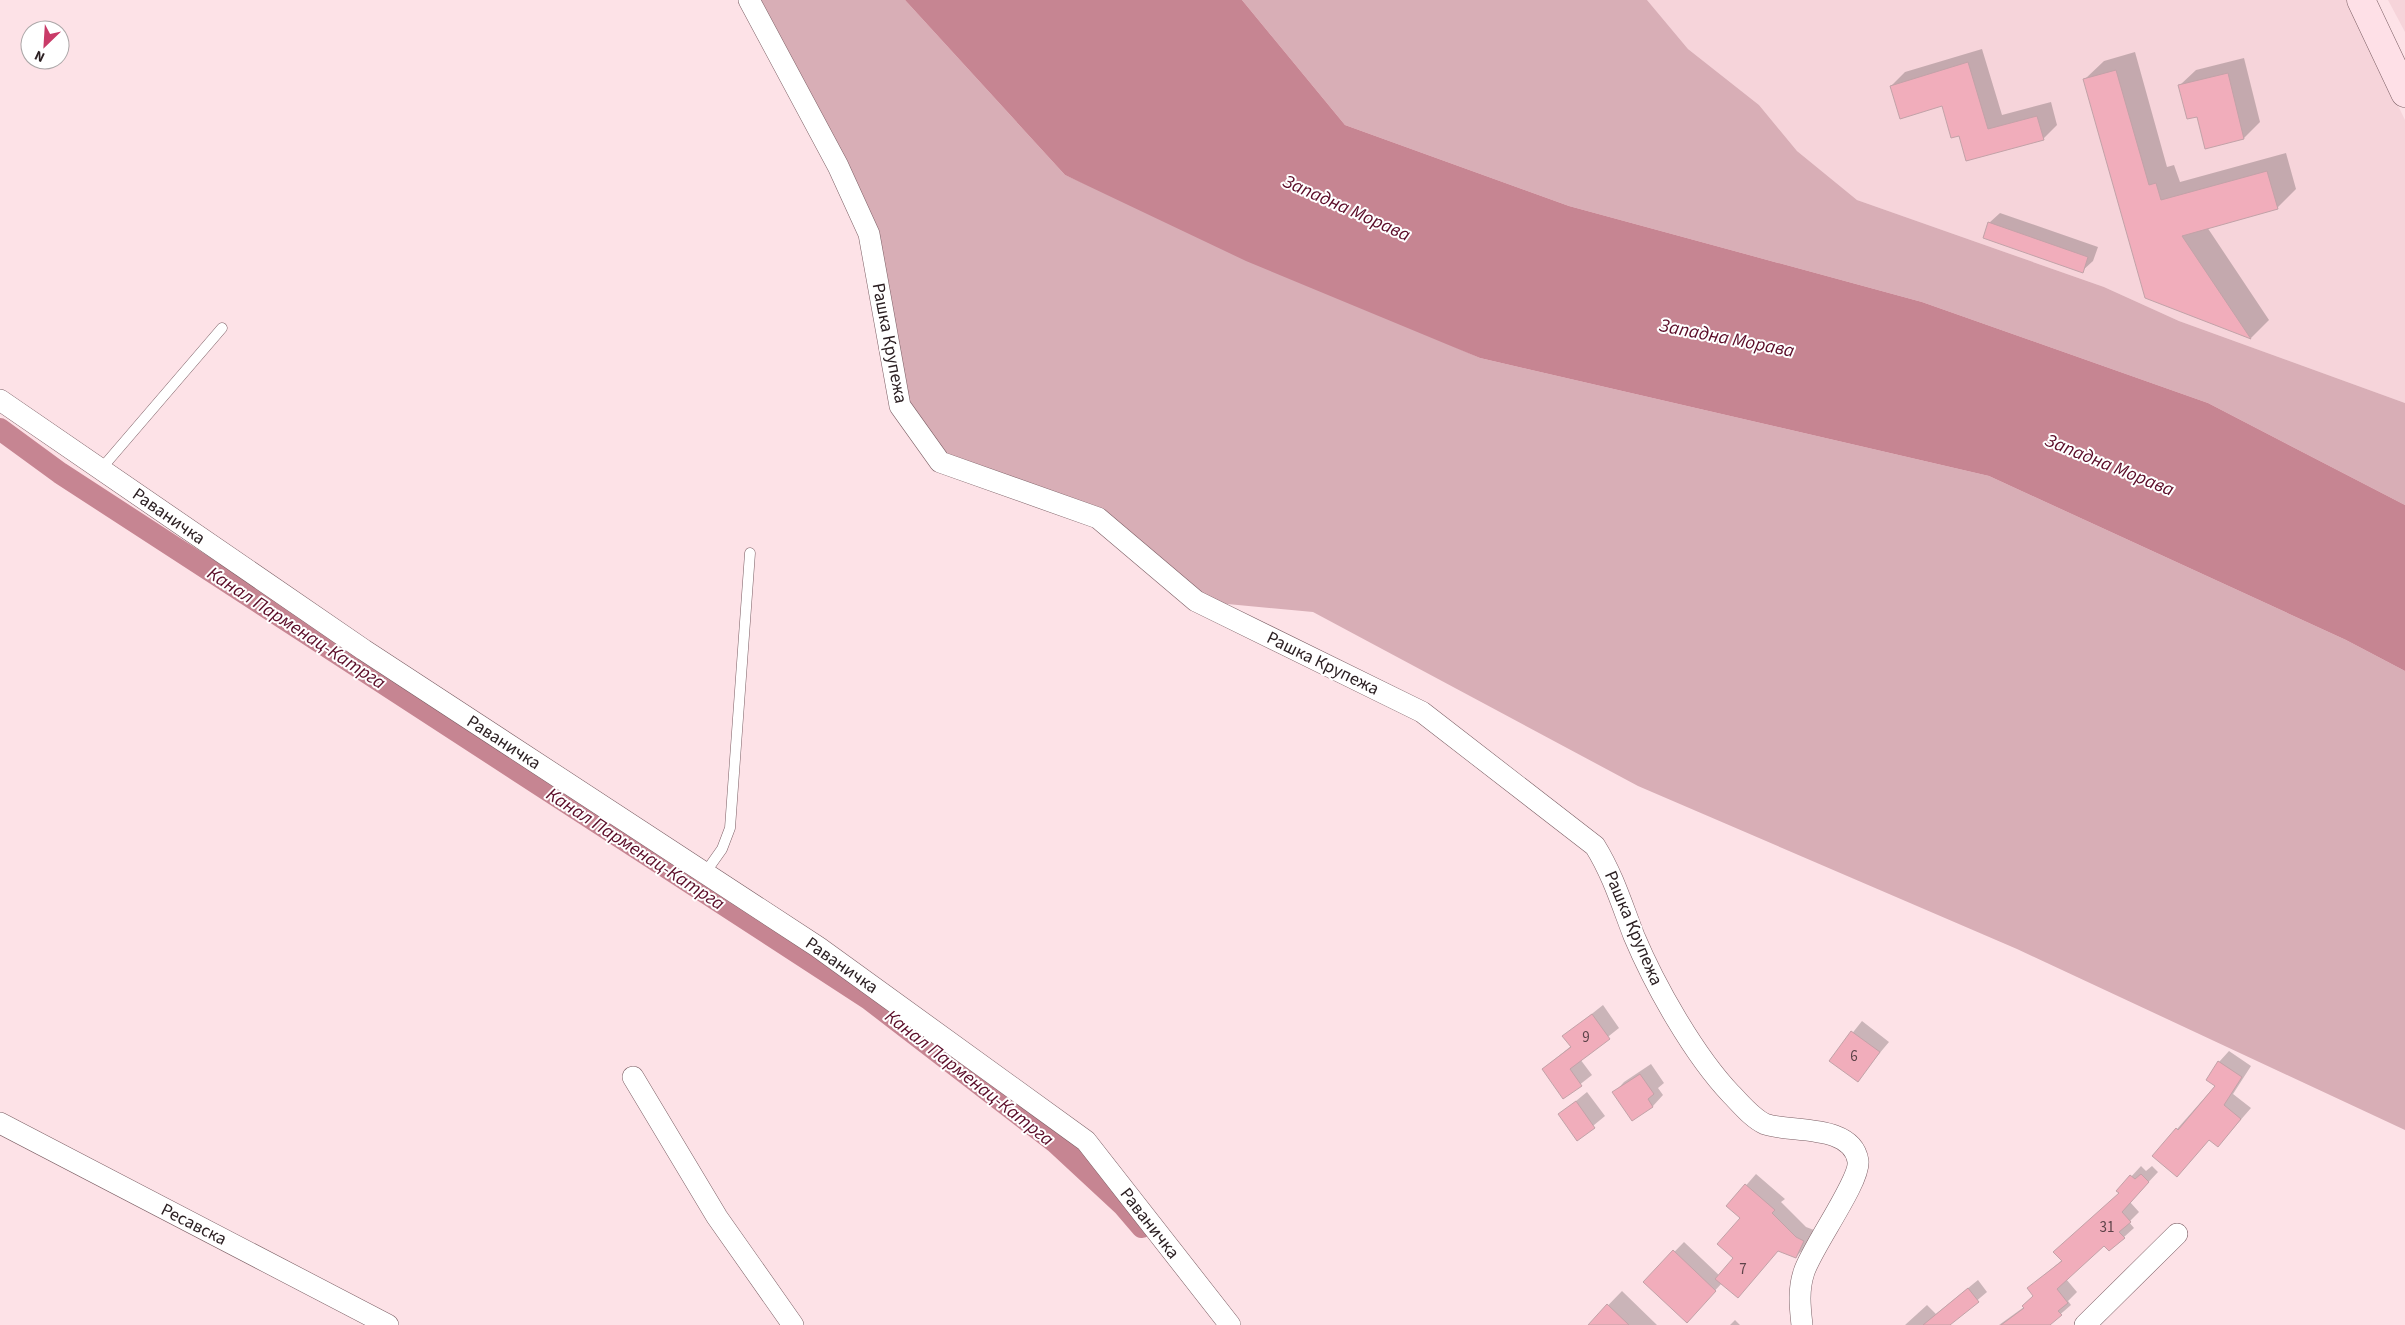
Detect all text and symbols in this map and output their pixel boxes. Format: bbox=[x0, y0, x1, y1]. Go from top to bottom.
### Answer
north arrow bbox=[20, 20, 70, 70]
text: N bbox=[31, 45, 48, 67]
water label: Западна Морава bbox=[1278, 168, 1415, 249]
street label: Рашка Крупежа bbox=[866, 281, 913, 405]
water label: Западна Морава bbox=[1657, 312, 1797, 365]
water label: Западна Морава bbox=[2041, 427, 2178, 504]
street label: Раваничка bbox=[127, 482, 210, 551]
water label: Канал Парменац-Катрга bbox=[202, 560, 391, 696]
street label: Рашка Крупежа bbox=[1262, 625, 1383, 701]
street label: Раваничка bbox=[462, 709, 546, 776]
water label: Канал Парменац-Катрга bbox=[541, 781, 730, 917]
street label: Рашка Крупежа bbox=[1598, 867, 1669, 989]
street label: Раваничка bbox=[800, 931, 883, 1000]
water label: Канал Парменац-Катрга bbox=[879, 1004, 1059, 1153]
house number: 9 bbox=[1582, 1027, 1590, 1048]
house number: 6 bbox=[1850, 1046, 1858, 1067]
street label: Раваничка bbox=[1114, 1183, 1185, 1264]
street label: Ресавска bbox=[156, 1197, 231, 1252]
house number: 31 bbox=[2100, 1217, 2114, 1238]
house number: 7 bbox=[1739, 1259, 1747, 1280]

